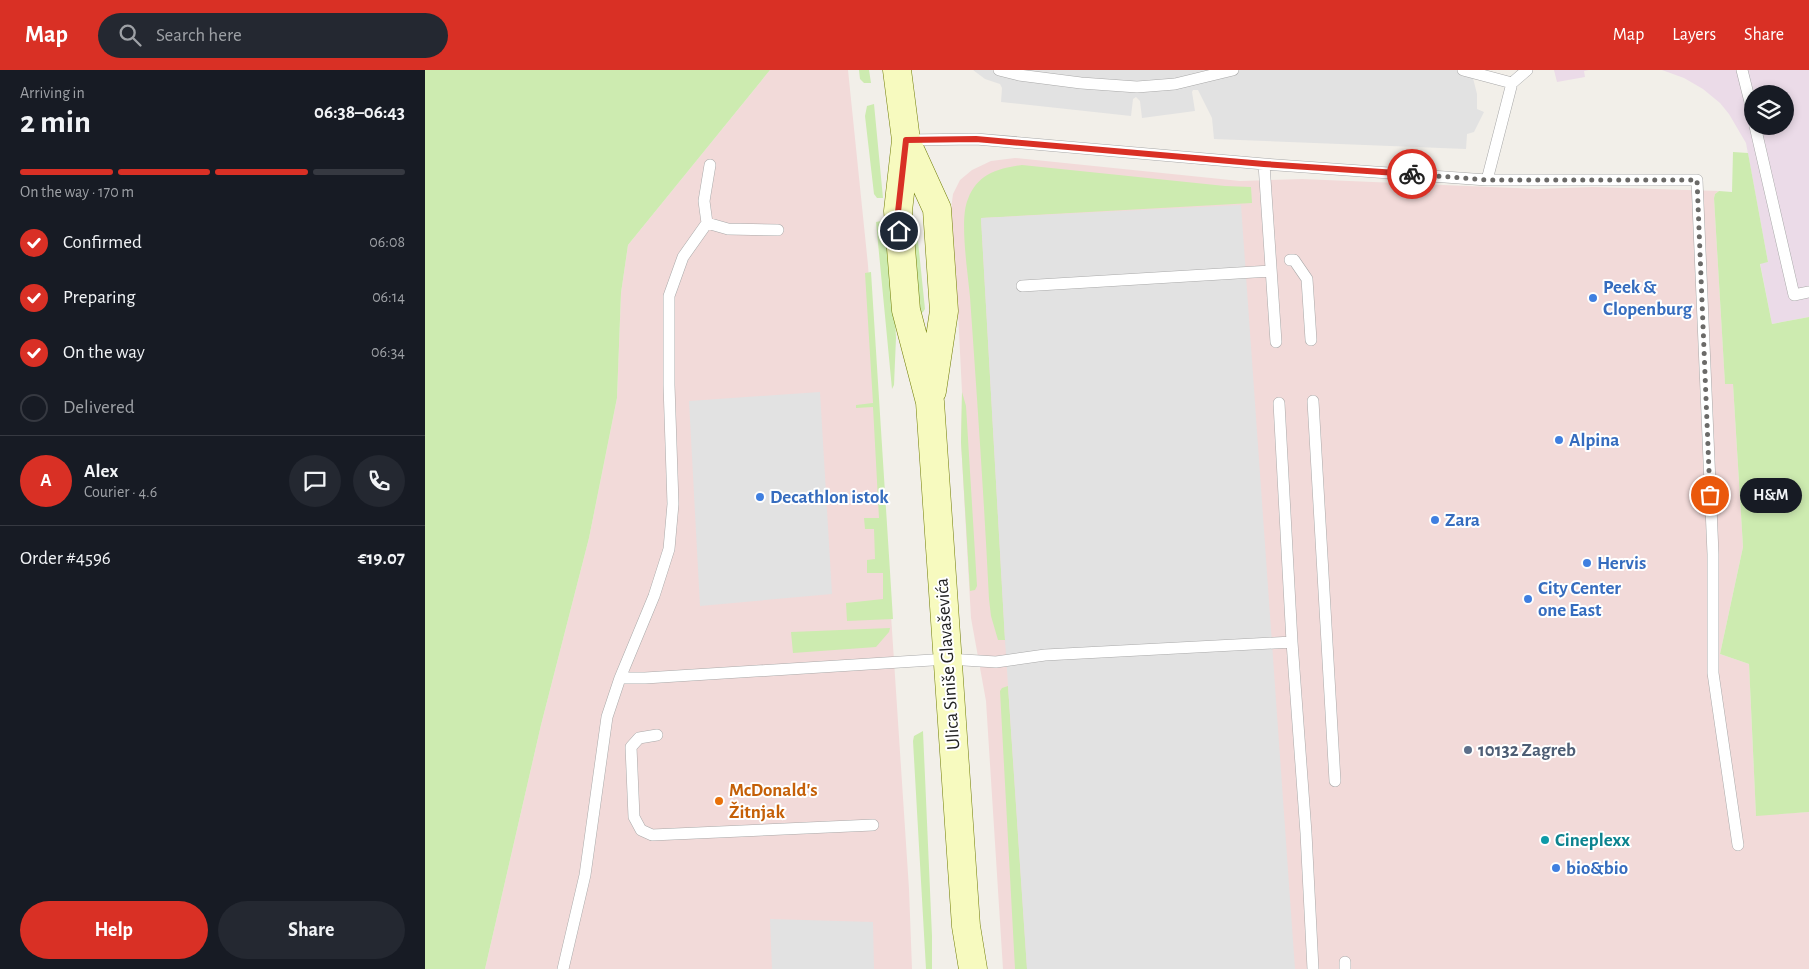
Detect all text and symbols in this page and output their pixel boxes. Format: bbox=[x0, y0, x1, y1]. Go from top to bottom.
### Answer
search box bbox=[98, 13, 448, 58]
icon: search bbox=[116, 21, 144, 49]
text: Map bbox=[25, 23, 68, 47]
text: Search here bbox=[156, 26, 242, 45]
text: Map bbox=[1613, 26, 1644, 44]
text: Layers bbox=[1672, 26, 1716, 44]
text: Share bbox=[1744, 26, 1784, 44]
text: Arriving in bbox=[20, 85, 85, 101]
map controls bbox=[1744, 85, 1794, 135]
button: layers bbox=[1744, 85, 1794, 135]
text: 06:38–06:43 bbox=[314, 103, 405, 122]
text: 2 min bbox=[20, 106, 91, 138]
courier bbox=[1387, 149, 1437, 199]
icon: bike bbox=[1398, 160, 1426, 188]
text: On the way · 170 m bbox=[20, 184, 134, 200]
pin bbox=[878, 210, 920, 252]
icon: home bbox=[885, 217, 913, 245]
icon: check bbox=[20, 229, 48, 257]
text: Confirmed bbox=[63, 233, 142, 252]
text: 06:08 bbox=[369, 234, 405, 250]
place label: Peek & Clopenburg bbox=[1603, 278, 1692, 319]
icon: check bbox=[20, 284, 48, 312]
text: Preparing bbox=[63, 288, 136, 307]
text: 06:14 bbox=[372, 289, 405, 305]
marker: Peek & Clopenburg bbox=[1587, 292, 1599, 304]
icon: check bbox=[20, 339, 48, 367]
text: On the way bbox=[63, 343, 145, 362]
text: 06:34 bbox=[371, 344, 405, 360]
text: Delivered bbox=[63, 398, 135, 417]
place label: Alpina bbox=[1569, 431, 1619, 450]
marker: Alpina bbox=[1553, 434, 1565, 446]
button: chat bbox=[289, 455, 341, 507]
button: phone bbox=[353, 455, 405, 507]
text: Alex bbox=[84, 462, 118, 481]
text: A bbox=[40, 471, 52, 490]
pin bbox=[1689, 474, 1731, 516]
callout: H&M bbox=[1740, 478, 1803, 512]
icon: bag bbox=[1696, 481, 1724, 509]
text: Courier · 4.6 bbox=[84, 484, 157, 500]
text: H&M bbox=[1753, 487, 1789, 503]
place label: Decathlon istok bbox=[770, 488, 889, 507]
marker: Decathlon istok bbox=[754, 491, 766, 503]
place label: Zara bbox=[1445, 511, 1480, 530]
marker: Zara bbox=[1429, 514, 1441, 526]
text: Order #4596 bbox=[20, 549, 111, 568]
text: €19.07 bbox=[358, 549, 405, 568]
place label: Hervis bbox=[1597, 554, 1646, 573]
marker: Hervis bbox=[1581, 557, 1593, 569]
street label: Ulica Siniše Glavaševića bbox=[932, 577, 963, 751]
place label: City Center one East bbox=[1538, 579, 1621, 620]
marker: City Center one East bbox=[1522, 593, 1534, 605]
place label: 10132 Zagreb bbox=[1478, 741, 1576, 760]
marker: 10132 Zagreb bbox=[1462, 744, 1474, 756]
place label: McDonald's Žitnjak bbox=[729, 781, 818, 822]
marker: McDonald's Žitnjak bbox=[713, 795, 725, 807]
place label: Cineplexx bbox=[1555, 831, 1630, 850]
marker: Cineplexx bbox=[1539, 834, 1551, 846]
place label: bio&bio bbox=[1566, 859, 1628, 878]
marker: bio&bio bbox=[1550, 862, 1562, 874]
button: Help bbox=[20, 901, 208, 959]
button: Share bbox=[218, 901, 405, 959]

